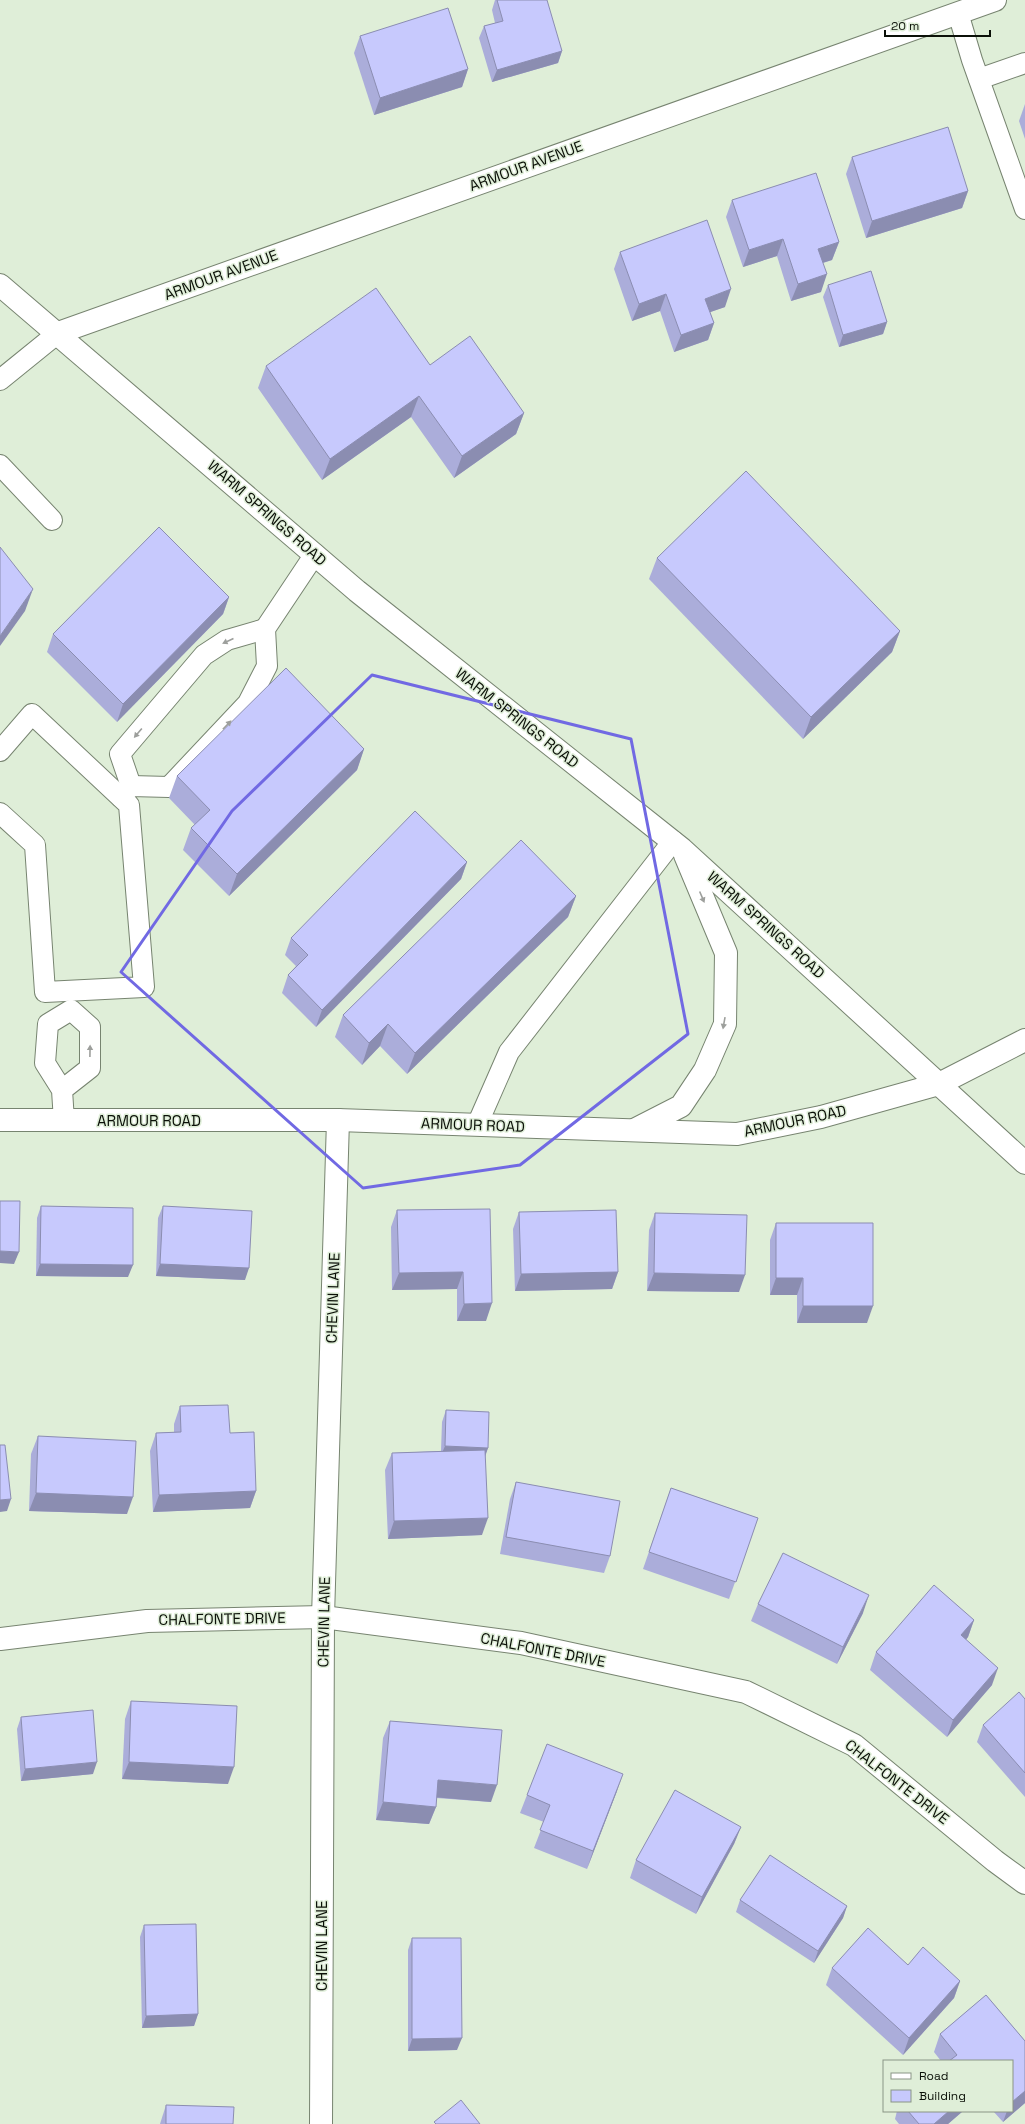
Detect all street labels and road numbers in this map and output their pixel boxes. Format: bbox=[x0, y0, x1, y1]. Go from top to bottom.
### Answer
street label: ARMOUR AVENUE bbox=[466, 136, 585, 195]
street label: ARMOUR AVENUE bbox=[161, 245, 280, 304]
street label: WARM SPRINGS ROAD bbox=[204, 456, 331, 570]
street label: WARM SPRINGS ROAD bbox=[452, 663, 583, 772]
street label: WARM SPRINGS ROAD bbox=[704, 867, 829, 982]
street label: ARMOUR ROAD bbox=[742, 1100, 848, 1141]
street label: ARMOUR ROAD bbox=[97, 1111, 201, 1130]
street label: ARMOUR ROAD bbox=[421, 1113, 525, 1136]
street label: CHEVIN LANE bbox=[321, 1252, 344, 1344]
street label: CHEVIN LANE bbox=[313, 1576, 334, 1668]
street label: CHALFONTE DRIVE bbox=[158, 1608, 286, 1629]
street label: CHALFONTE DRIVE bbox=[479, 1628, 607, 1671]
street label: CHALFONTE DRIVE bbox=[841, 1735, 953, 1828]
street label: CHEVIN LANE bbox=[312, 1901, 331, 1991]

